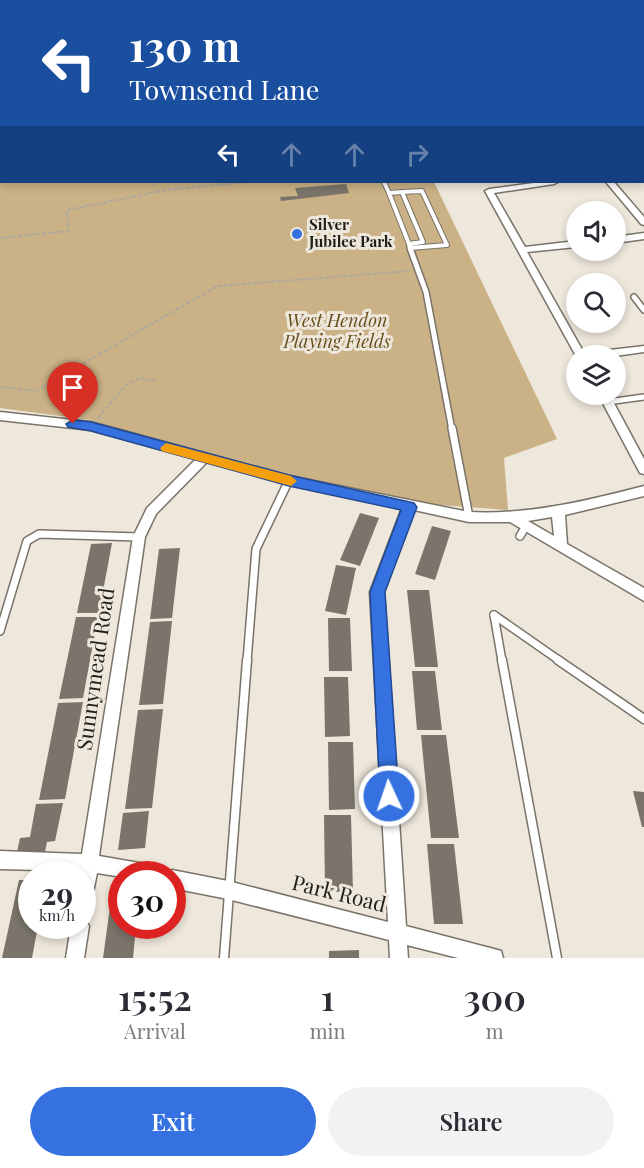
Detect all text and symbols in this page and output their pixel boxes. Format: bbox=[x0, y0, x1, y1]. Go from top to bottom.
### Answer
text: 130 m bbox=[129, 17, 240, 73]
icon: left bbox=[30, 24, 108, 102]
text: Townsend Lane bbox=[129, 71, 320, 107]
icon: left bbox=[212, 138, 245, 171]
icon: ahead bbox=[275, 138, 308, 171]
icon: ahead bbox=[338, 138, 371, 171]
icon: right bbox=[401, 138, 434, 171]
map controls bbox=[566, 201, 626, 405]
button: sound bbox=[566, 201, 626, 261]
place label: Silver Jubilee Park bbox=[308, 214, 393, 251]
marker: Silver Jubilee Park bbox=[290, 227, 304, 241]
button: search bbox=[566, 273, 626, 333]
park label: West Hendon Playing Fields bbox=[282, 308, 391, 353]
button: layers bbox=[566, 345, 626, 405]
pin bbox=[47, 362, 98, 424]
icon: arrive bbox=[56, 371, 89, 404]
street label: Sunnymead Road bbox=[69, 586, 119, 752]
position arrow bbox=[357, 764, 421, 828]
speed limit sign: 30 bbox=[108, 861, 186, 939]
street label: Park Road bbox=[290, 867, 389, 917]
text: 29 bbox=[41, 873, 73, 913]
text: km/h bbox=[39, 905, 75, 925]
text: 15:52 bbox=[118, 972, 192, 1020]
text: 1 bbox=[321, 972, 334, 1020]
text: 300 bbox=[463, 972, 526, 1020]
text: Arrival bbox=[124, 1017, 186, 1044]
text: min bbox=[310, 1017, 345, 1044]
text: m bbox=[486, 1017, 504, 1044]
button: Exit bbox=[30, 1087, 316, 1156]
button: Share bbox=[328, 1087, 614, 1156]

